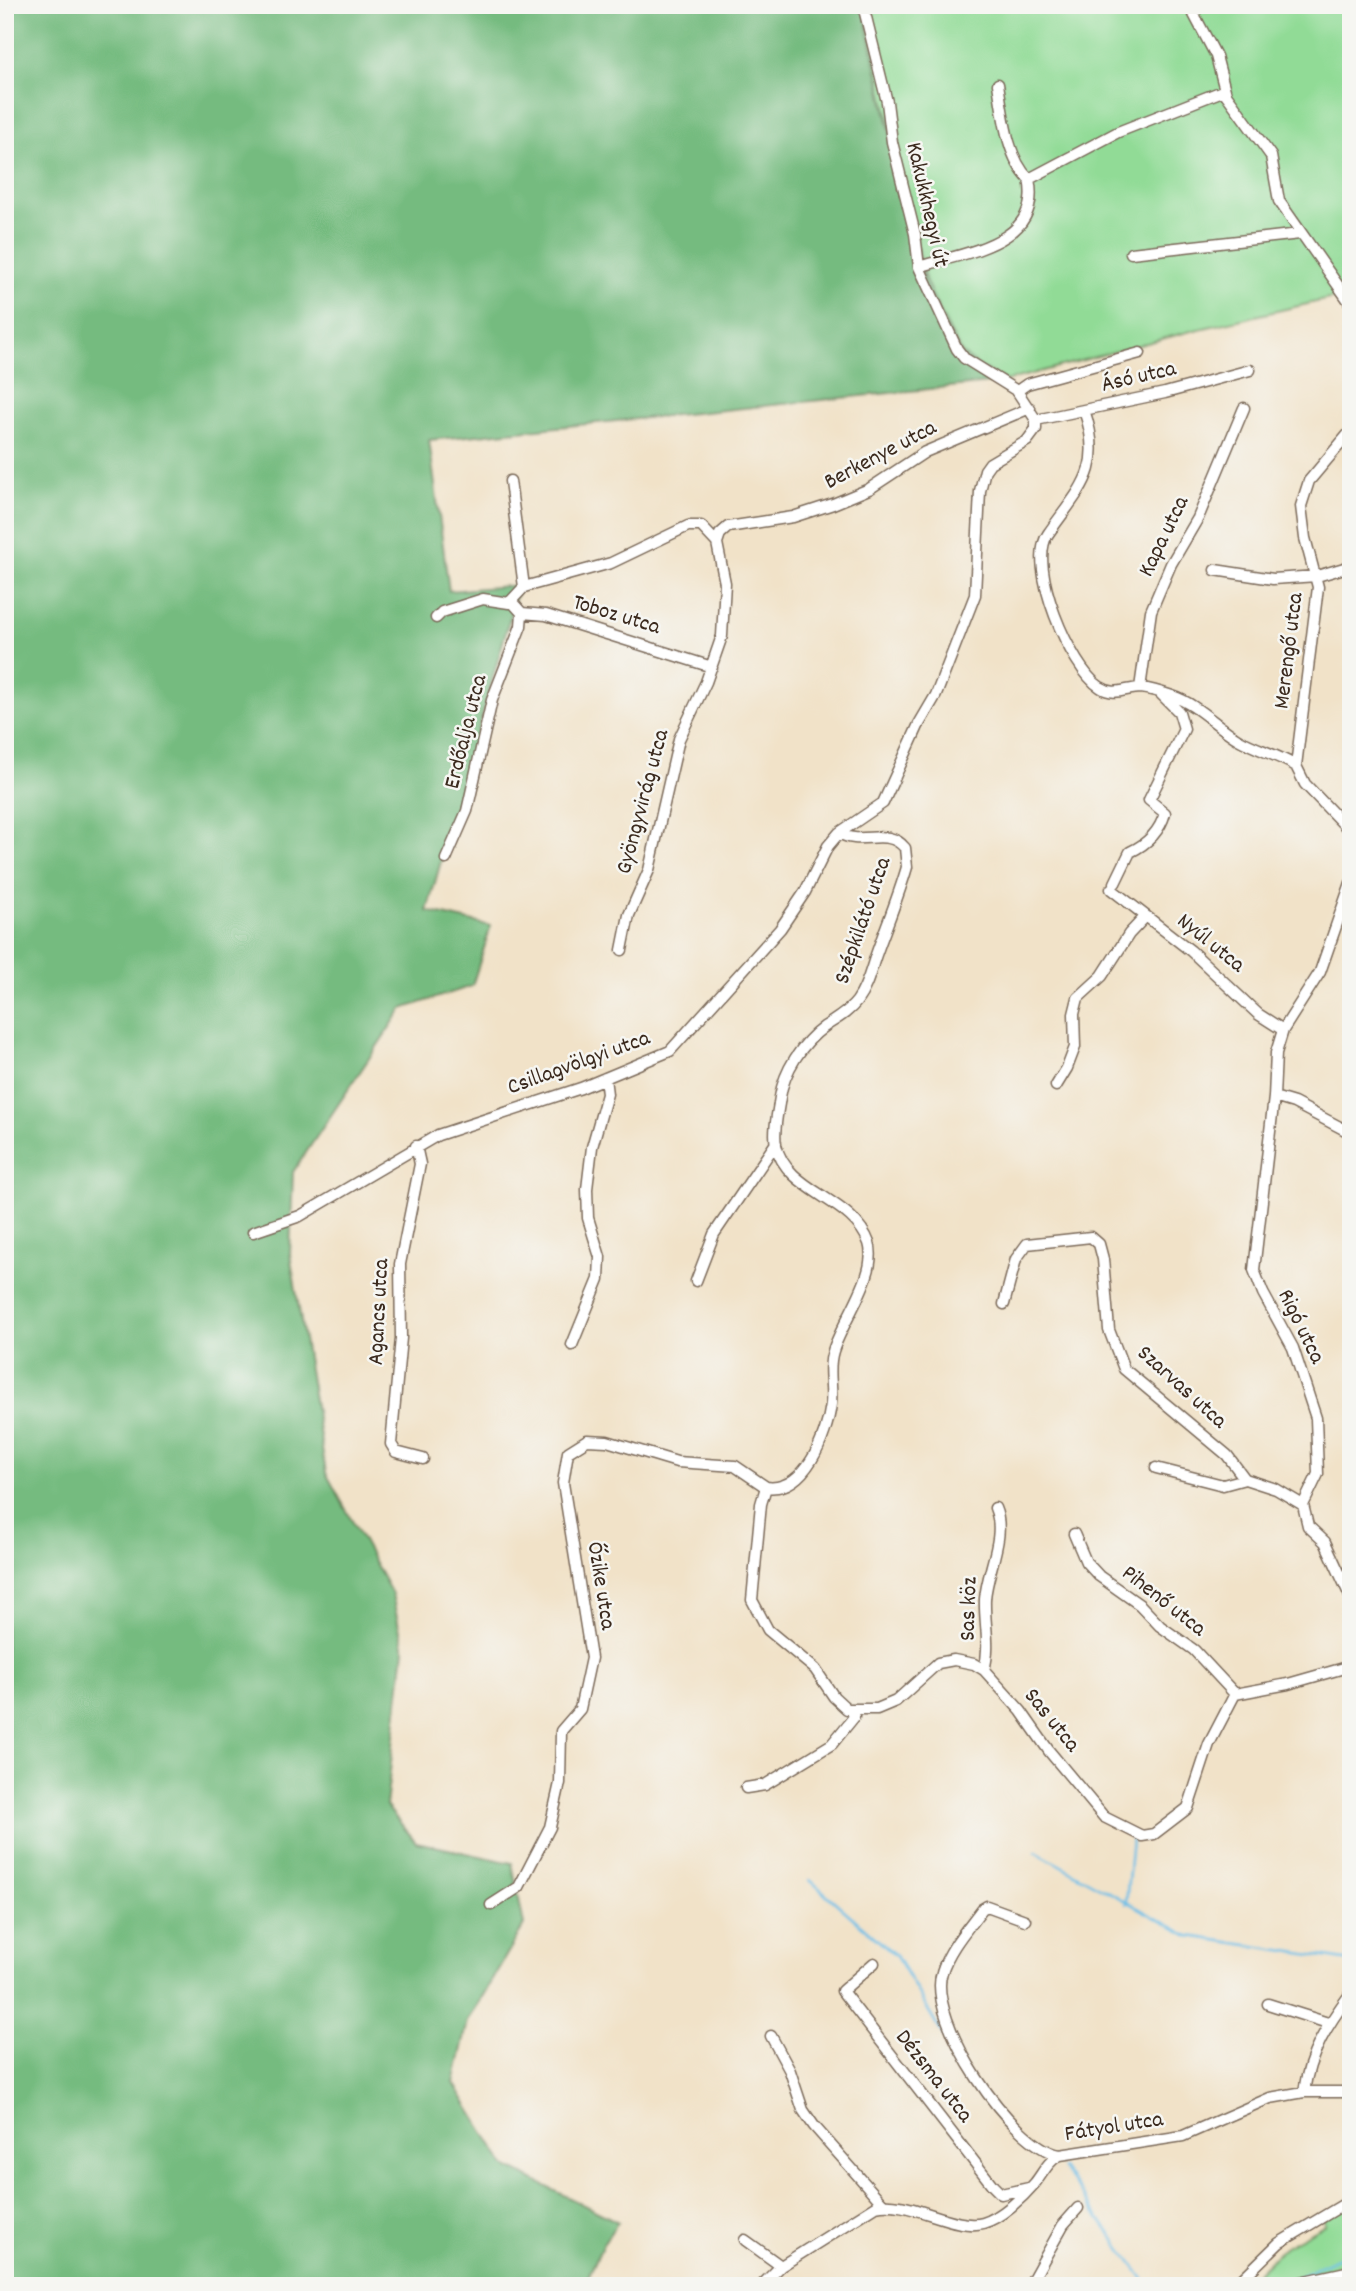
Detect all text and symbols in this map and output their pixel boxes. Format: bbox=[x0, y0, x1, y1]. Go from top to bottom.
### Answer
street label: Kakukkhegyi út bbox=[896, 139, 956, 271]
street label: Ásó utca bbox=[1098, 353, 1181, 403]
street label: Berkenye utca bbox=[819, 412, 944, 499]
street label: Kapa utca bbox=[1131, 490, 1199, 583]
street label: Toboz utca bbox=[568, 587, 665, 645]
street label: Merengő utca bbox=[1267, 590, 1314, 711]
street label: Erdőalja utca bbox=[437, 670, 497, 793]
street label: Gyöngyvirág utca bbox=[609, 725, 680, 878]
street label: Szépkilátó utca bbox=[827, 852, 902, 989]
street label: Nyúl utca bbox=[1169, 906, 1252, 983]
street label: Csillagvölgyi utca bbox=[503, 1022, 656, 1105]
street label: Agancs utca bbox=[361, 1257, 399, 1366]
street label: Rigó utca bbox=[1268, 1284, 1333, 1371]
street label: Szarvas utca bbox=[1128, 1338, 1235, 1439]
street label: Őzike utca bbox=[577, 1540, 623, 1634]
street label: Pihenő utca bbox=[1113, 1558, 1213, 1646]
street label: Sas köz bbox=[952, 1576, 988, 1642]
street label: Sas utca bbox=[1015, 1682, 1088, 1761]
street label: Dézsma utca bbox=[886, 2023, 981, 2132]
street label: Fátyol utca bbox=[1063, 2104, 1167, 2152]

